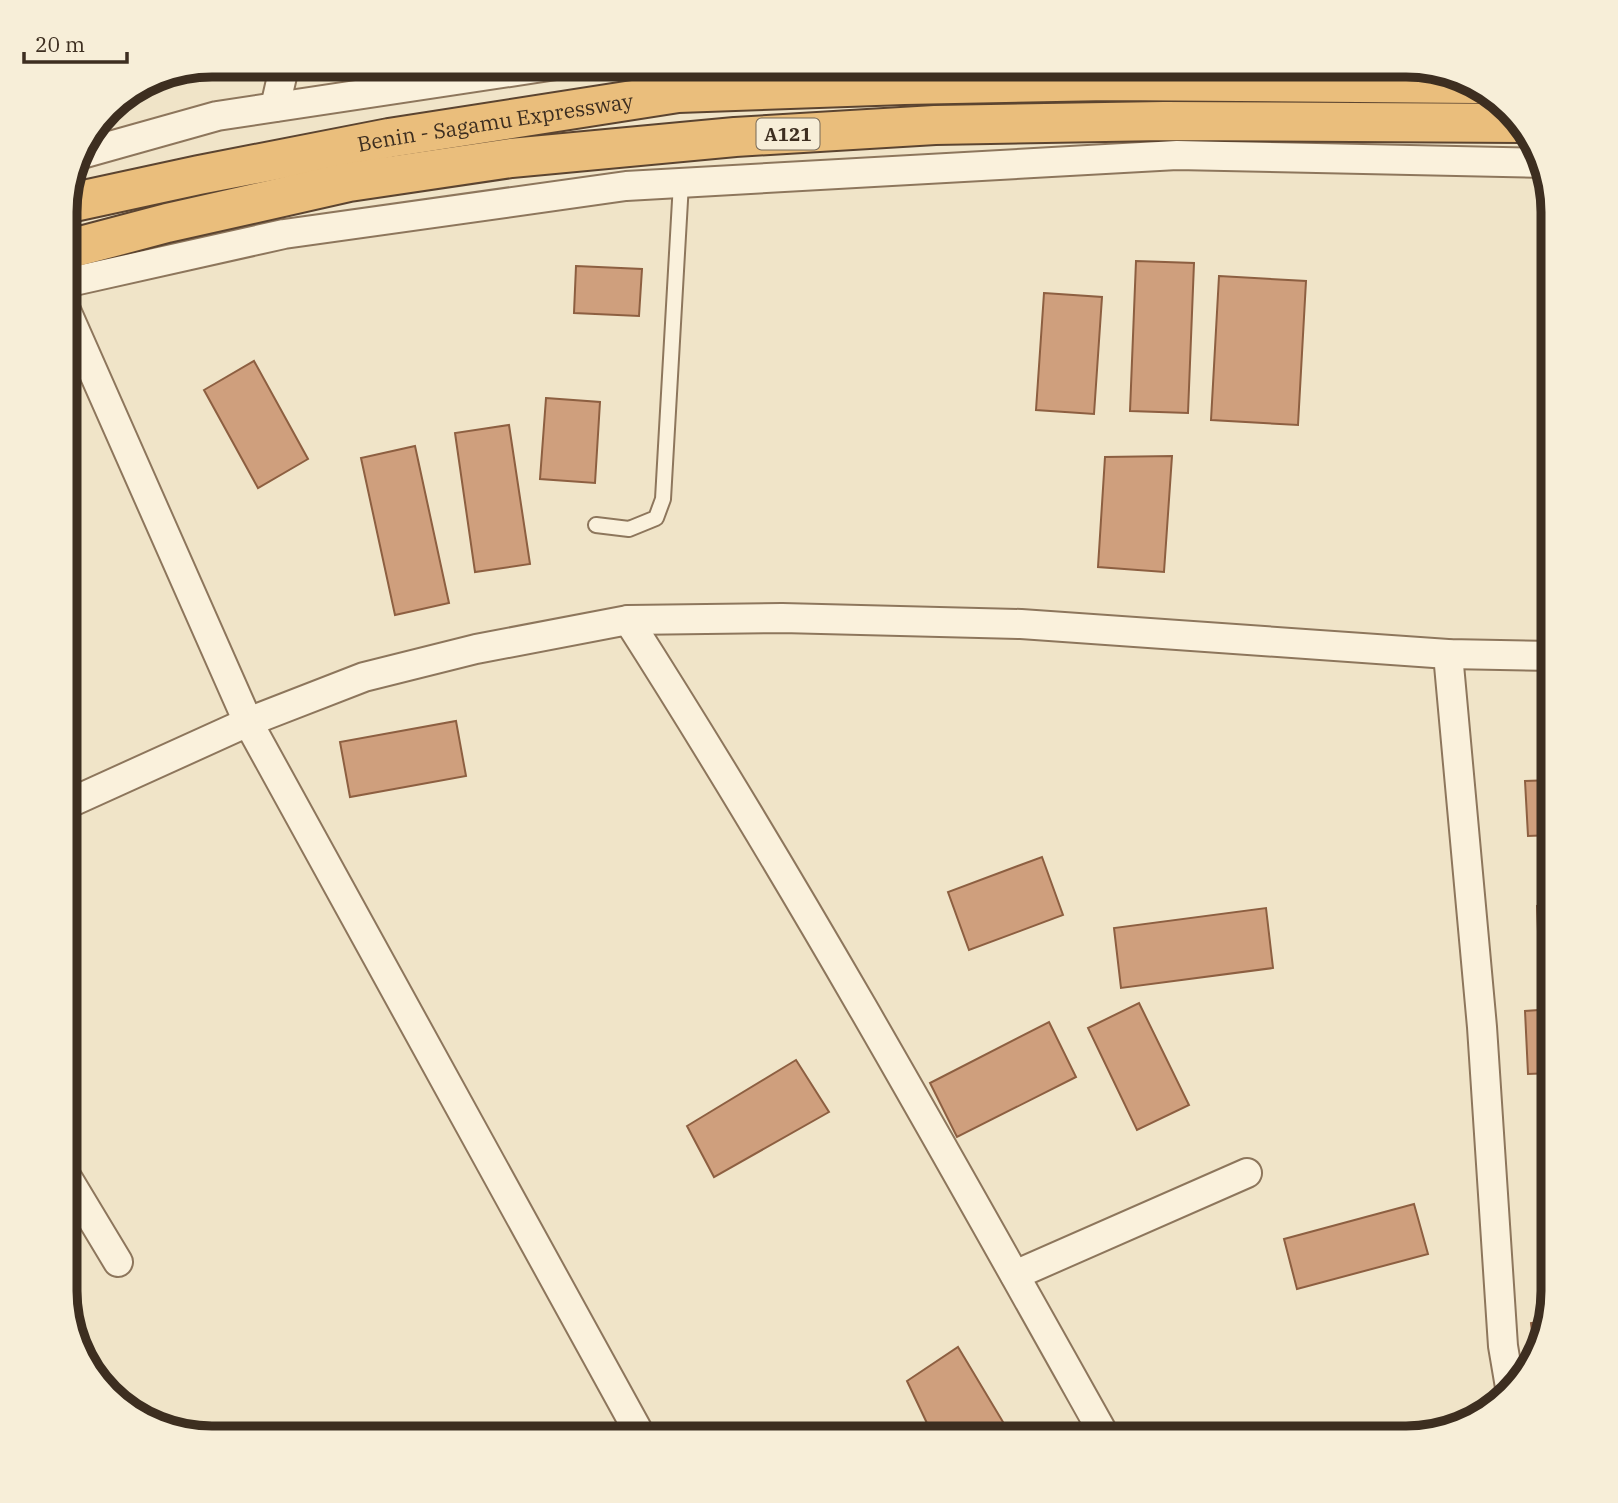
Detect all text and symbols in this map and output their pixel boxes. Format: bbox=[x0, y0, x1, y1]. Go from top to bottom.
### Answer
scale bar bbox=[24, 21, 128, 65]
text: 20 m bbox=[35, 30, 85, 58]
street label: Benin - Sagamu Expressway bbox=[355, 86, 636, 158]
road number: A121 bbox=[756, 118, 820, 150]

